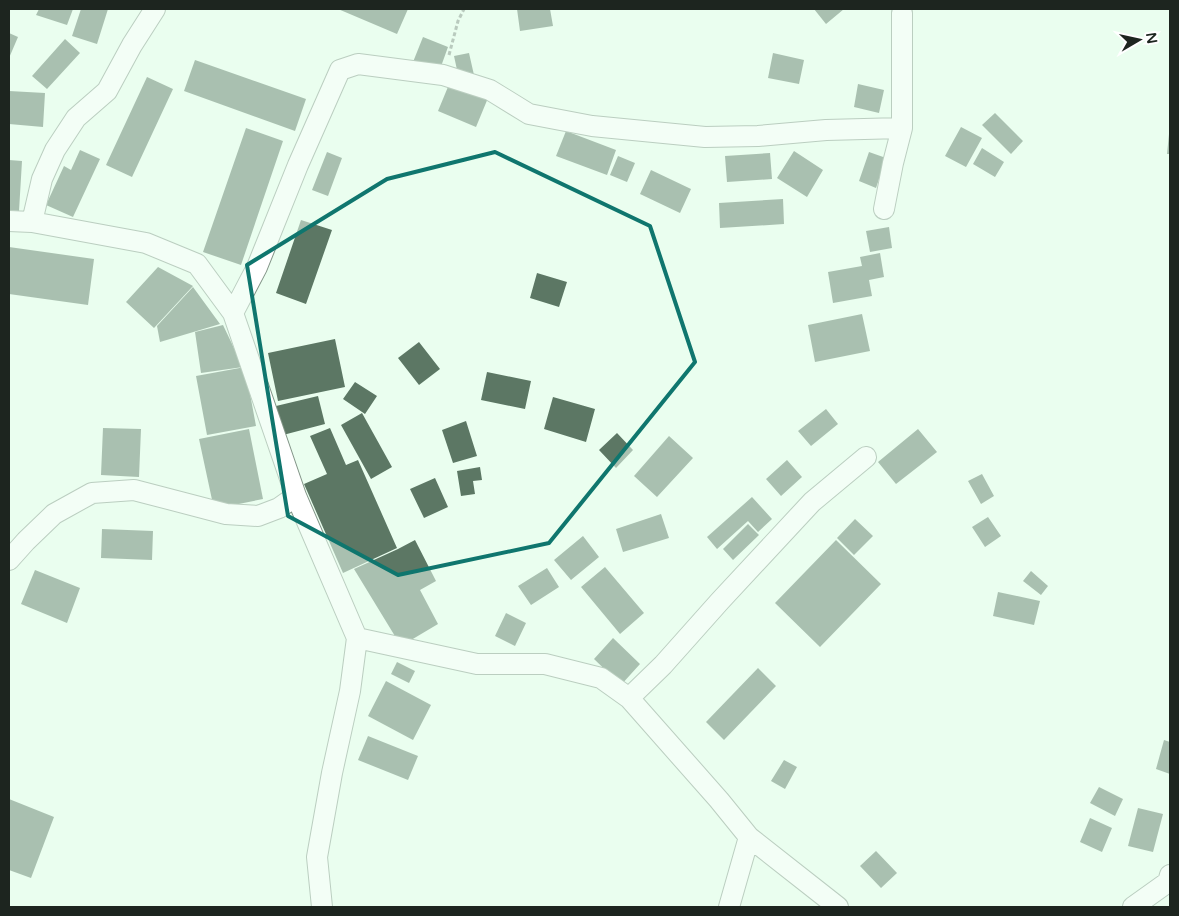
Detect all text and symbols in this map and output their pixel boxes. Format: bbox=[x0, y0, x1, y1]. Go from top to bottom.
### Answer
north arrow bbox=[1114, 15, 1164, 65]
text: N bbox=[1142, 31, 1161, 45]

